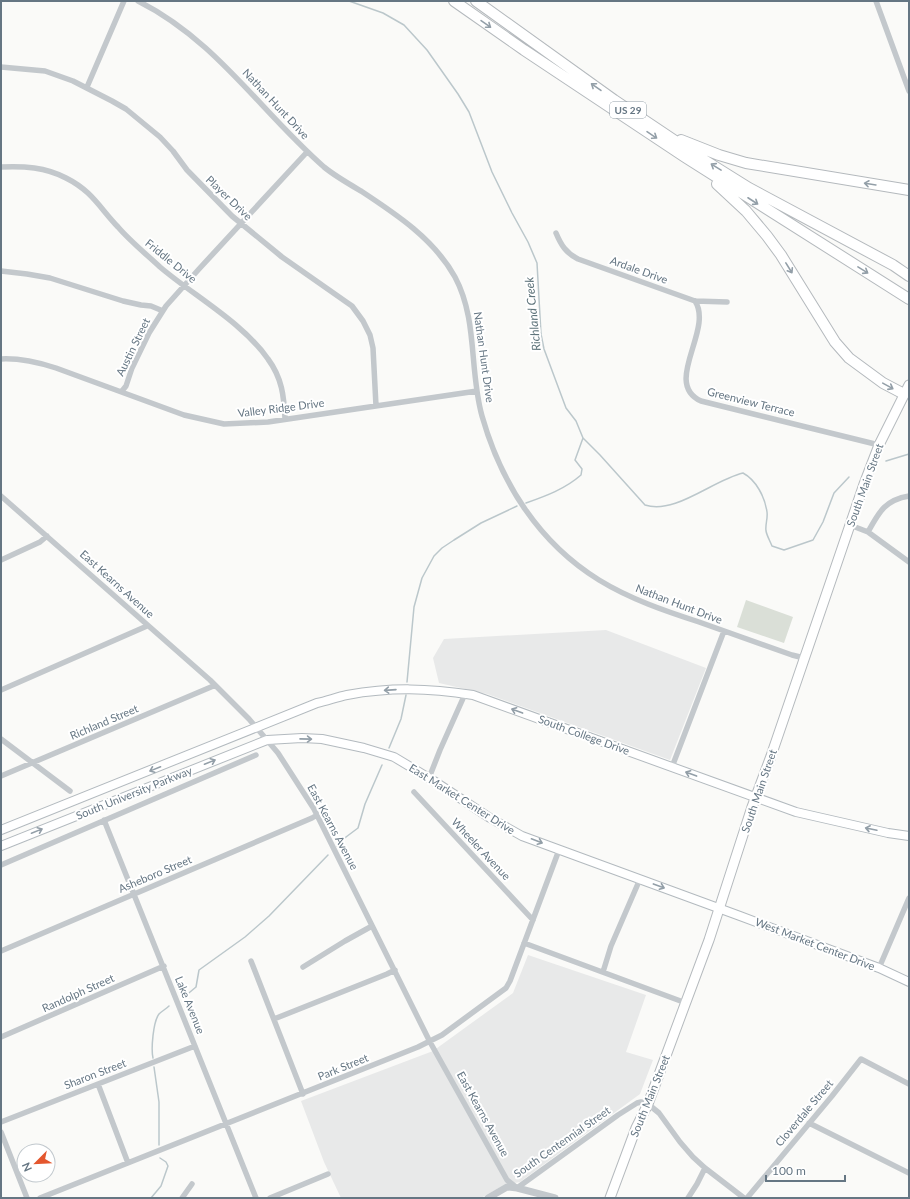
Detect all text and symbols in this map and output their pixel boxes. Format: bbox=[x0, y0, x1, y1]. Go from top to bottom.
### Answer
one-way arrow bbox=[481, 20, 492, 28]
street label: Nathan Hunt Drive bbox=[240, 66, 312, 142]
one-way arrow bbox=[591, 83, 602, 91]
road number: US 29 bbox=[610, 102, 646, 118]
one-way arrow bbox=[646, 132, 658, 140]
one-way arrow bbox=[711, 163, 722, 171]
street label: Player Drive bbox=[204, 173, 255, 223]
one-way arrow bbox=[864, 180, 877, 188]
one-way arrow bbox=[747, 197, 758, 205]
street label: Friddle Drive bbox=[143, 236, 200, 285]
street label: Ardale Drive bbox=[609, 253, 670, 286]
one-way arrow bbox=[785, 262, 793, 273]
one-way arrow bbox=[857, 267, 869, 275]
water label: Richland Creek bbox=[521, 276, 544, 352]
street label: Nathan Hunt Drive bbox=[472, 311, 497, 403]
street label: Austin Street bbox=[113, 316, 152, 378]
one-way arrow bbox=[882, 383, 894, 390]
street label: Greenview Terrace bbox=[706, 384, 796, 419]
street label: Valley Ridge Drive bbox=[237, 396, 325, 419]
street label: South Main Street bbox=[843, 442, 886, 528]
street label: East Kearns Avenue bbox=[78, 547, 157, 620]
street label: Nathan Hunt Drive bbox=[634, 581, 724, 626]
one-way arrow bbox=[384, 686, 397, 693]
street label: Richland Street bbox=[68, 701, 140, 742]
one-way arrow bbox=[511, 706, 523, 714]
street label: South College Drive bbox=[537, 712, 632, 757]
one-way arrow bbox=[299, 735, 312, 743]
street label: South Main Street bbox=[738, 747, 779, 834]
one-way arrow bbox=[204, 758, 216, 766]
street label: East Market Center Drive bbox=[407, 761, 518, 837]
street label: South University Parkway bbox=[74, 763, 194, 822]
one-way arrow bbox=[150, 765, 162, 773]
one-way arrow bbox=[686, 770, 698, 778]
street label: East Kearns Avenue bbox=[305, 782, 362, 872]
street label: Wheeler Avenue bbox=[449, 815, 514, 883]
one-way arrow bbox=[864, 825, 877, 833]
one-way arrow bbox=[31, 827, 43, 835]
one-way arrow bbox=[530, 838, 542, 846]
street label: Asheboro Street bbox=[116, 852, 193, 895]
one-way arrow bbox=[652, 883, 665, 890]
street label: West Market Center Drive bbox=[754, 915, 877, 972]
street label: Randolph Street bbox=[40, 971, 116, 1014]
street label: Lake Avenue bbox=[173, 974, 208, 1036]
street label: Park Street bbox=[316, 1051, 370, 1083]
street label: South Main Street bbox=[627, 1053, 672, 1139]
street label: Sharon Street bbox=[62, 1056, 128, 1091]
street label: East Kearns Avenue bbox=[455, 1069, 512, 1159]
street label: Cloverdale Street bbox=[772, 1077, 835, 1149]
street label: South Centennial Street bbox=[511, 1103, 613, 1180]
north arrow bbox=[16, 1143, 56, 1183]
scale bar bbox=[766, 1157, 845, 1183]
text: N bbox=[19, 1161, 34, 1174]
text: 100 m bbox=[772, 1163, 806, 1178]

